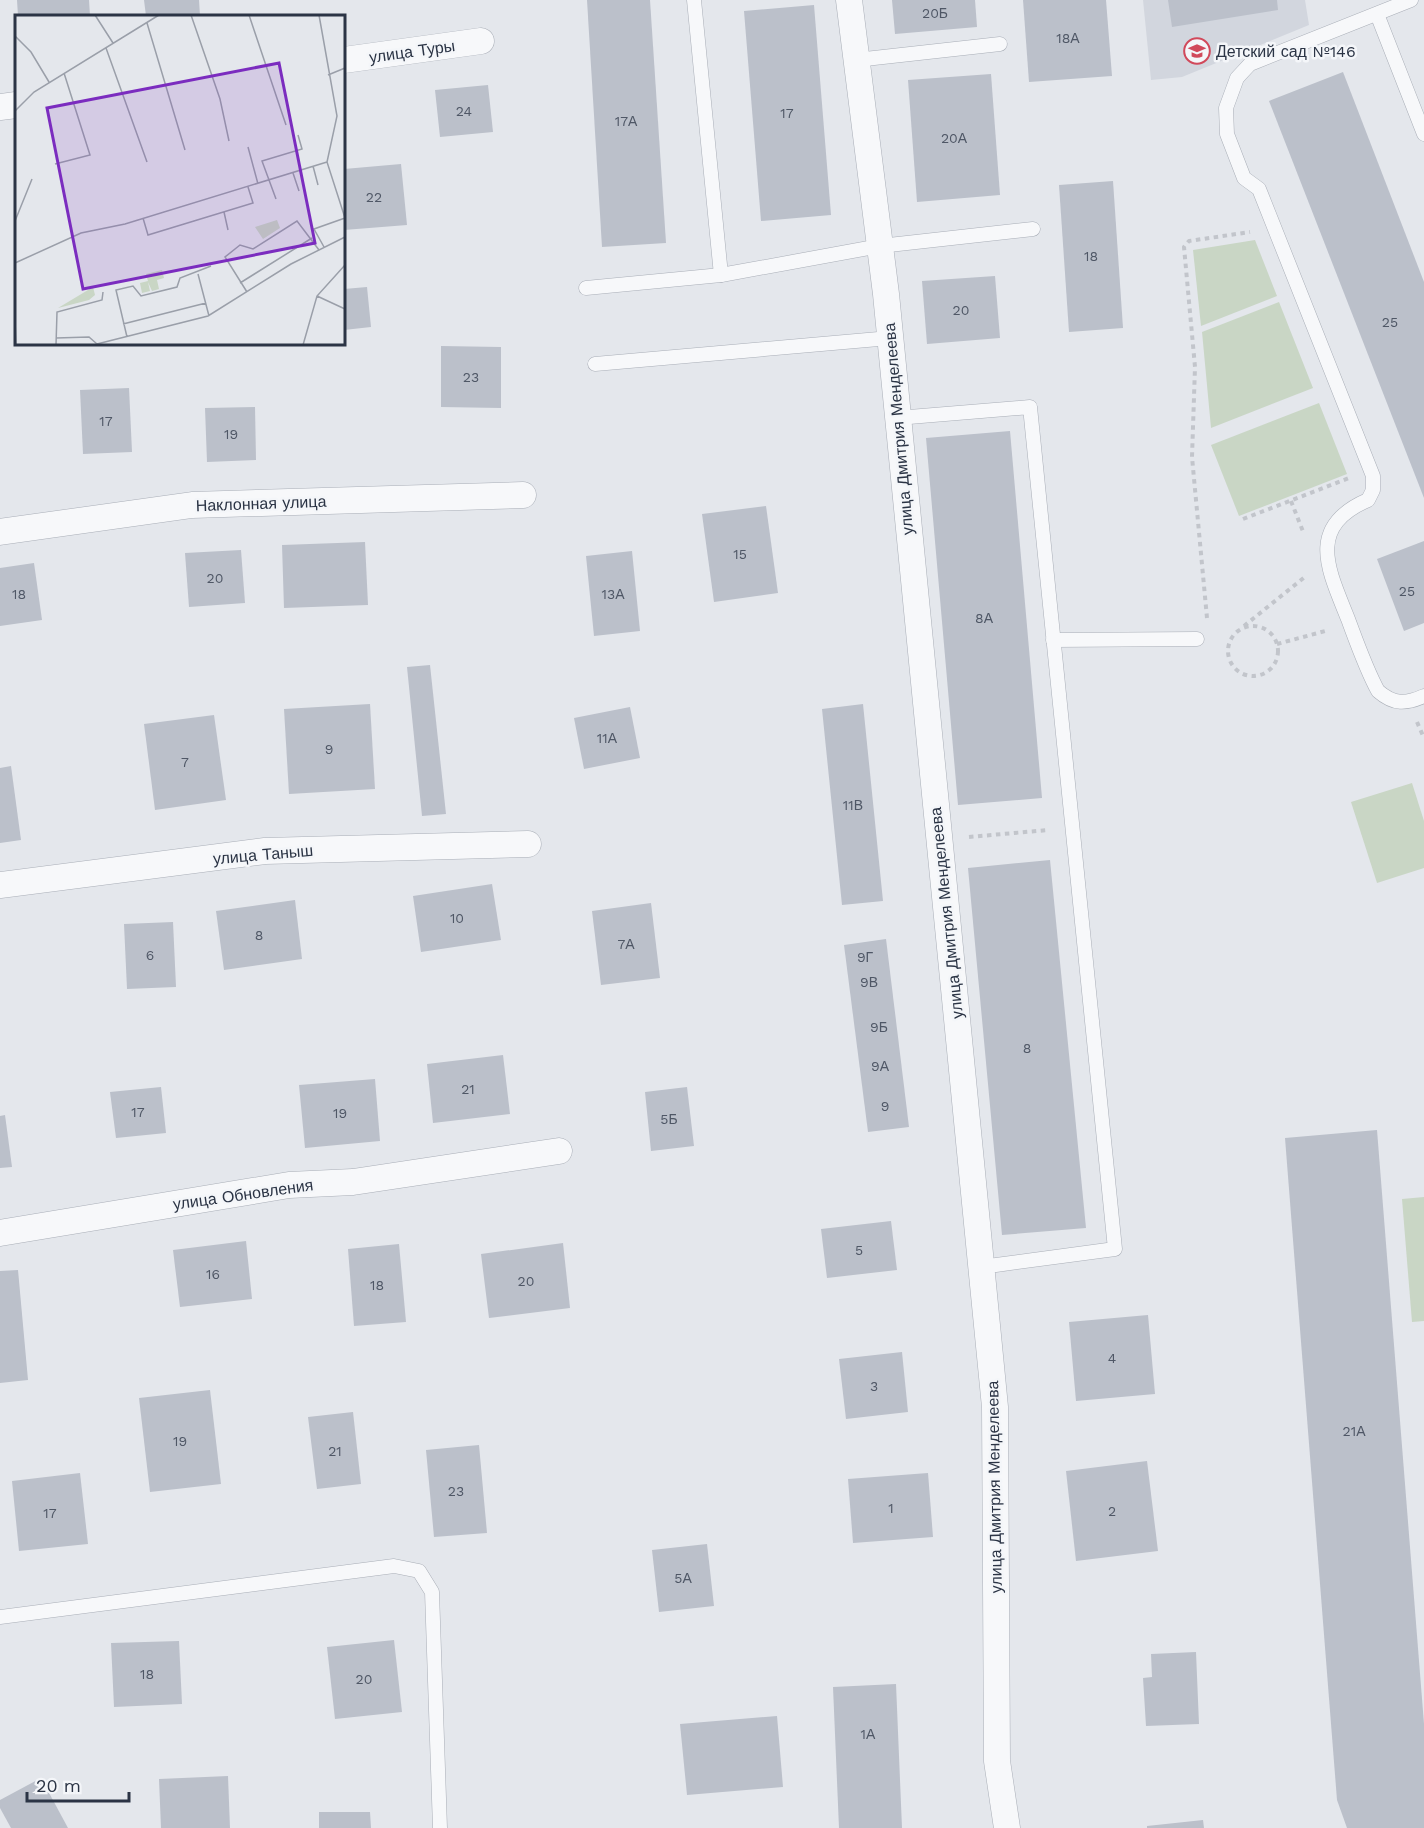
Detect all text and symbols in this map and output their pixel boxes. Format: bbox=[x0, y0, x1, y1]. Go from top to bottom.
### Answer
house number: 20Б bbox=[922, 5, 948, 21]
inset map bbox=[15, 15, 345, 345]
house number: 18А bbox=[1056, 30, 1080, 46]
street label: улица Туры bbox=[368, 36, 456, 67]
school or university icon: Детский сад №146 bbox=[1182, 36, 1212, 66]
place label: Детский сад №146 bbox=[1216, 42, 1356, 61]
house number: 24 bbox=[456, 103, 472, 119]
house number: 17 bbox=[780, 105, 794, 121]
house number: 17А bbox=[615, 113, 638, 129]
house number: 20А bbox=[941, 130, 968, 146]
house number: 22 bbox=[366, 189, 382, 205]
house number: 18 bbox=[1084, 248, 1098, 264]
house number: 20 bbox=[953, 302, 969, 318]
house number: 25 bbox=[1382, 314, 1398, 330]
street label: улица Дмитрия Менделеева bbox=[880, 322, 917, 536]
house number: 23 bbox=[463, 369, 479, 385]
house number: 17 bbox=[99, 413, 113, 429]
house number: 19 bbox=[224, 426, 238, 442]
street label: Наклонная улица bbox=[195, 492, 327, 515]
house number: 15 bbox=[733, 546, 747, 562]
house number: 20 bbox=[207, 570, 223, 586]
house number: 25 bbox=[1399, 583, 1415, 599]
house number: 18 bbox=[12, 586, 26, 602]
house number: 13А bbox=[602, 586, 625, 602]
house number: 8А bbox=[975, 610, 994, 626]
house number: 11А bbox=[597, 730, 618, 746]
house number: 9 bbox=[325, 741, 333, 757]
house number: 7 bbox=[181, 754, 189, 770]
house number: 11В bbox=[843, 797, 863, 813]
street label: улица Дмитрия Менделеева bbox=[926, 806, 967, 1020]
street label: улица Таныш bbox=[212, 841, 314, 868]
house number: 10 bbox=[450, 910, 464, 926]
house number: 8 bbox=[255, 927, 263, 943]
house number: 7А bbox=[617, 936, 635, 952]
house number: 6 bbox=[146, 947, 154, 963]
house number: 9Г bbox=[857, 949, 874, 965]
house number: 9В bbox=[860, 974, 878, 990]
house number: 9Б bbox=[870, 1019, 888, 1035]
house number: 8 bbox=[1023, 1040, 1031, 1056]
house number: 9А bbox=[871, 1058, 890, 1074]
house number: 21 bbox=[461, 1081, 475, 1097]
house number: 9 bbox=[881, 1098, 889, 1114]
house number: 17 bbox=[131, 1104, 145, 1120]
house number: 19 bbox=[333, 1105, 347, 1121]
house number: 5Б bbox=[660, 1111, 678, 1127]
street label: улица Обновления bbox=[172, 1175, 314, 1214]
house number: 5 bbox=[855, 1242, 863, 1258]
house number: 16 bbox=[206, 1266, 220, 1282]
house number: 20 bbox=[518, 1273, 534, 1289]
house number: 18 bbox=[370, 1277, 384, 1293]
house number: 4 bbox=[1108, 1350, 1116, 1366]
house number: 3 bbox=[870, 1378, 878, 1394]
street label: улица Дмитрия Менделеева bbox=[983, 1380, 1006, 1594]
house number: 21А bbox=[1343, 1423, 1366, 1439]
house number: 19 bbox=[173, 1433, 187, 1449]
house number: 21 bbox=[328, 1443, 342, 1459]
house number: 23 bbox=[448, 1483, 464, 1499]
house number: 1 bbox=[888, 1500, 894, 1516]
house number: 2 bbox=[1108, 1503, 1116, 1519]
house number: 17 bbox=[43, 1505, 57, 1521]
house number: 5А bbox=[674, 1570, 692, 1586]
house number: 18 bbox=[140, 1666, 154, 1682]
house number: 20 bbox=[356, 1671, 372, 1687]
house number: 1А bbox=[861, 1726, 876, 1742]
scale bar bbox=[27, 1765, 129, 1803]
text: 20 m bbox=[36, 1775, 81, 1796]

